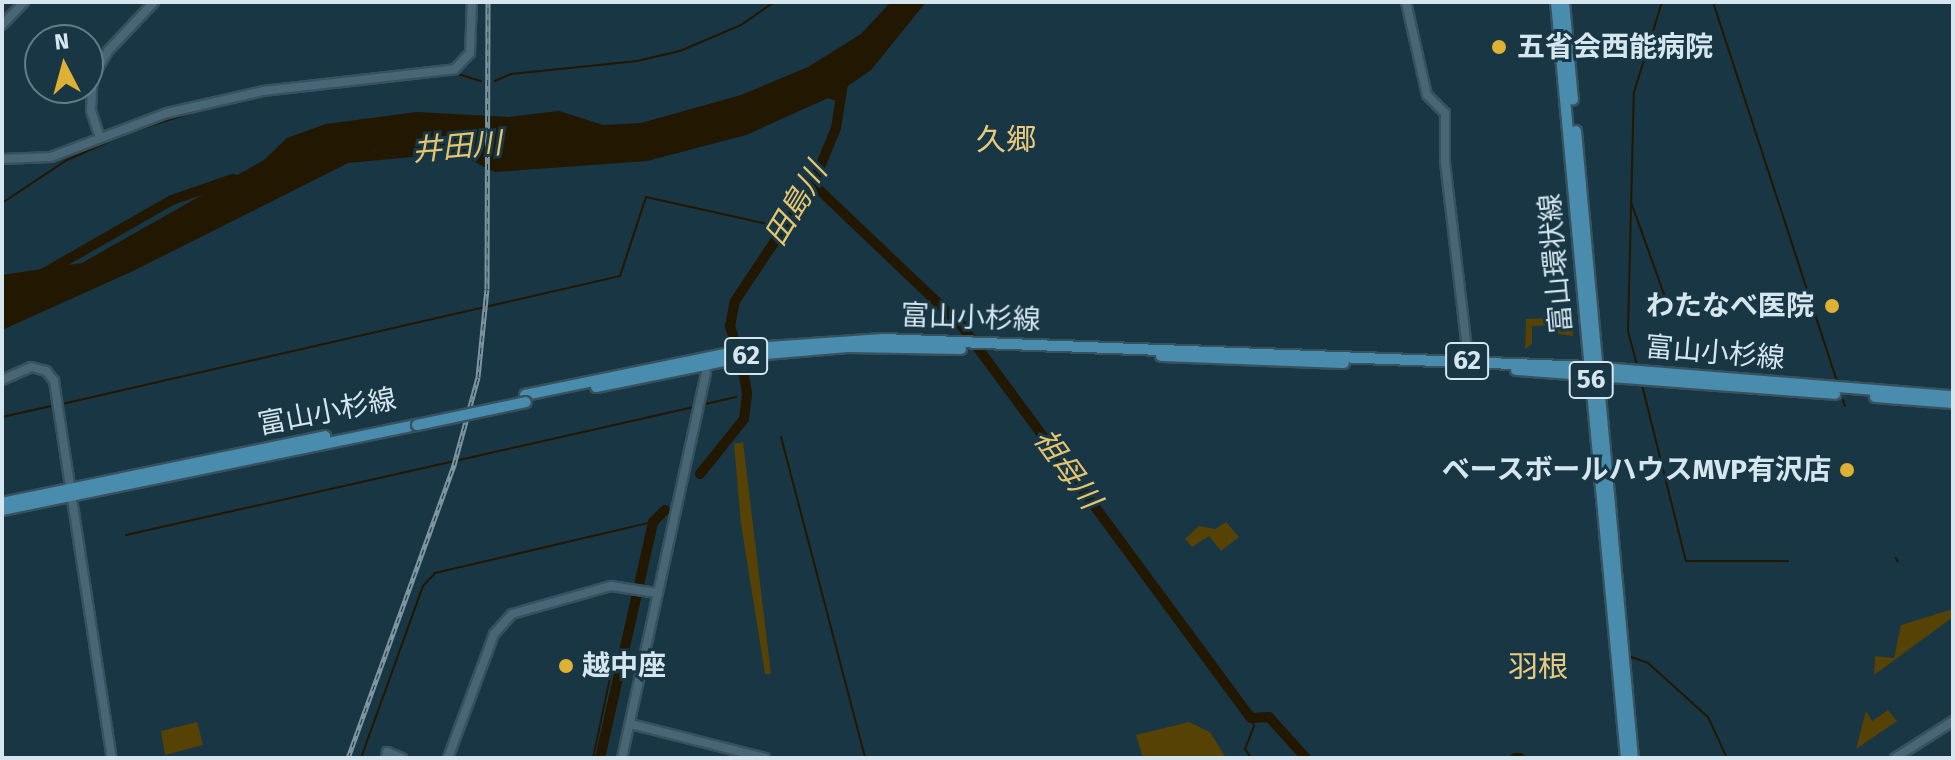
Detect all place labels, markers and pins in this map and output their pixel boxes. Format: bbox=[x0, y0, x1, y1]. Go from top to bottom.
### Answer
place label: 五省会西能病院 bbox=[1517, 30, 1713, 64]
marker: 五省会西能病院 bbox=[1488, 36, 1510, 58]
place label: わたなべ医院 bbox=[1646, 289, 1814, 323]
marker: わたなべ医院 bbox=[1821, 295, 1843, 317]
place label: ベースボールハウスMVP有沢店 bbox=[1440, 453, 1831, 487]
marker: ベースボールハウスMVP有沢店 bbox=[1838, 461, 1856, 479]
place label: 越中座 bbox=[582, 649, 666, 683]
marker: 越中座 bbox=[557, 657, 575, 675]

